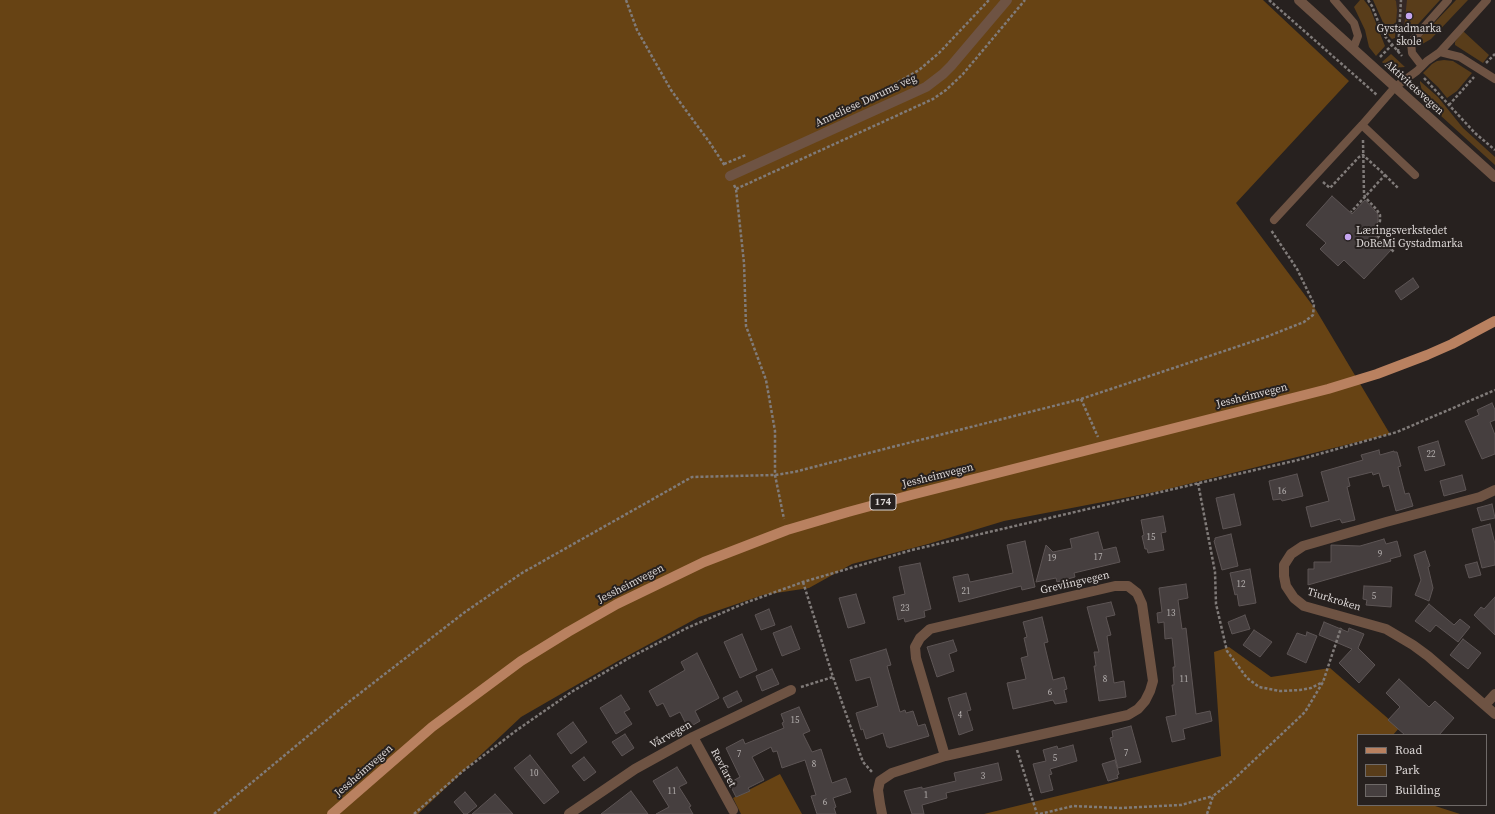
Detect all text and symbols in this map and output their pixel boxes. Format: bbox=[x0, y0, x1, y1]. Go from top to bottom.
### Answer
marker: Gystadmarka skole bbox=[1404, 11, 1414, 21]
place label: Gystadmarka skole bbox=[1377, 22, 1441, 48]
street label: Aktivitetsvegen bbox=[1382, 58, 1446, 118]
street label: Anneliese Dørums veg bbox=[813, 72, 919, 130]
place label: Læringsverkstedet DoReMi Gystadmarka bbox=[1356, 224, 1463, 250]
marker: Læringsverkstedet DoReMi Gystadmarka bbox=[1343, 232, 1353, 242]
street label: Jessheimvegen bbox=[1215, 381, 1289, 411]
house number: 22 bbox=[1427, 450, 1435, 460]
street label: Jessheimvegen bbox=[901, 461, 975, 491]
house number: 16 bbox=[1278, 487, 1286, 497]
road number: 174 bbox=[870, 494, 896, 510]
house number: 15 bbox=[1147, 533, 1155, 543]
house number: 9 bbox=[1378, 550, 1382, 560]
house number: 17 bbox=[1094, 553, 1102, 563]
house number: 19 bbox=[1048, 554, 1056, 564]
street label: Jessheimvegen bbox=[596, 562, 666, 606]
street label: Grevlingvegen bbox=[1039, 569, 1111, 597]
house number: 12 bbox=[1237, 580, 1245, 590]
street label: Tiurkroken bbox=[1306, 586, 1362, 614]
house number: 21 bbox=[962, 587, 970, 597]
house number: 5 bbox=[1372, 592, 1376, 602]
house number: 23 bbox=[901, 604, 909, 614]
house number: 13 bbox=[1167, 609, 1175, 619]
house number: 8 bbox=[1103, 675, 1107, 685]
house number: 11 bbox=[1180, 675, 1188, 685]
house number: 6 bbox=[1048, 688, 1052, 698]
house number: 4 bbox=[958, 711, 962, 721]
house number: 15 bbox=[791, 716, 799, 726]
street label: Vårvegen bbox=[648, 718, 694, 752]
legend bbox=[1357, 734, 1487, 806]
street label: Jessheimvegen bbox=[332, 742, 396, 800]
text: Road bbox=[1395, 742, 1422, 758]
street label: Revfaret bbox=[707, 747, 739, 789]
house number: 7 bbox=[1124, 749, 1128, 759]
house number: 7 bbox=[737, 750, 741, 760]
house number: 5 bbox=[1053, 754, 1057, 764]
house number: 8 bbox=[812, 760, 816, 770]
text: Park bbox=[1395, 762, 1420, 778]
house number: 10 bbox=[530, 769, 538, 779]
house number: 3 bbox=[981, 772, 985, 782]
text: Building bbox=[1395, 782, 1440, 798]
house number: 11 bbox=[668, 787, 676, 797]
house number: 1 bbox=[924, 791, 928, 801]
house number: 6 bbox=[823, 798, 827, 808]

